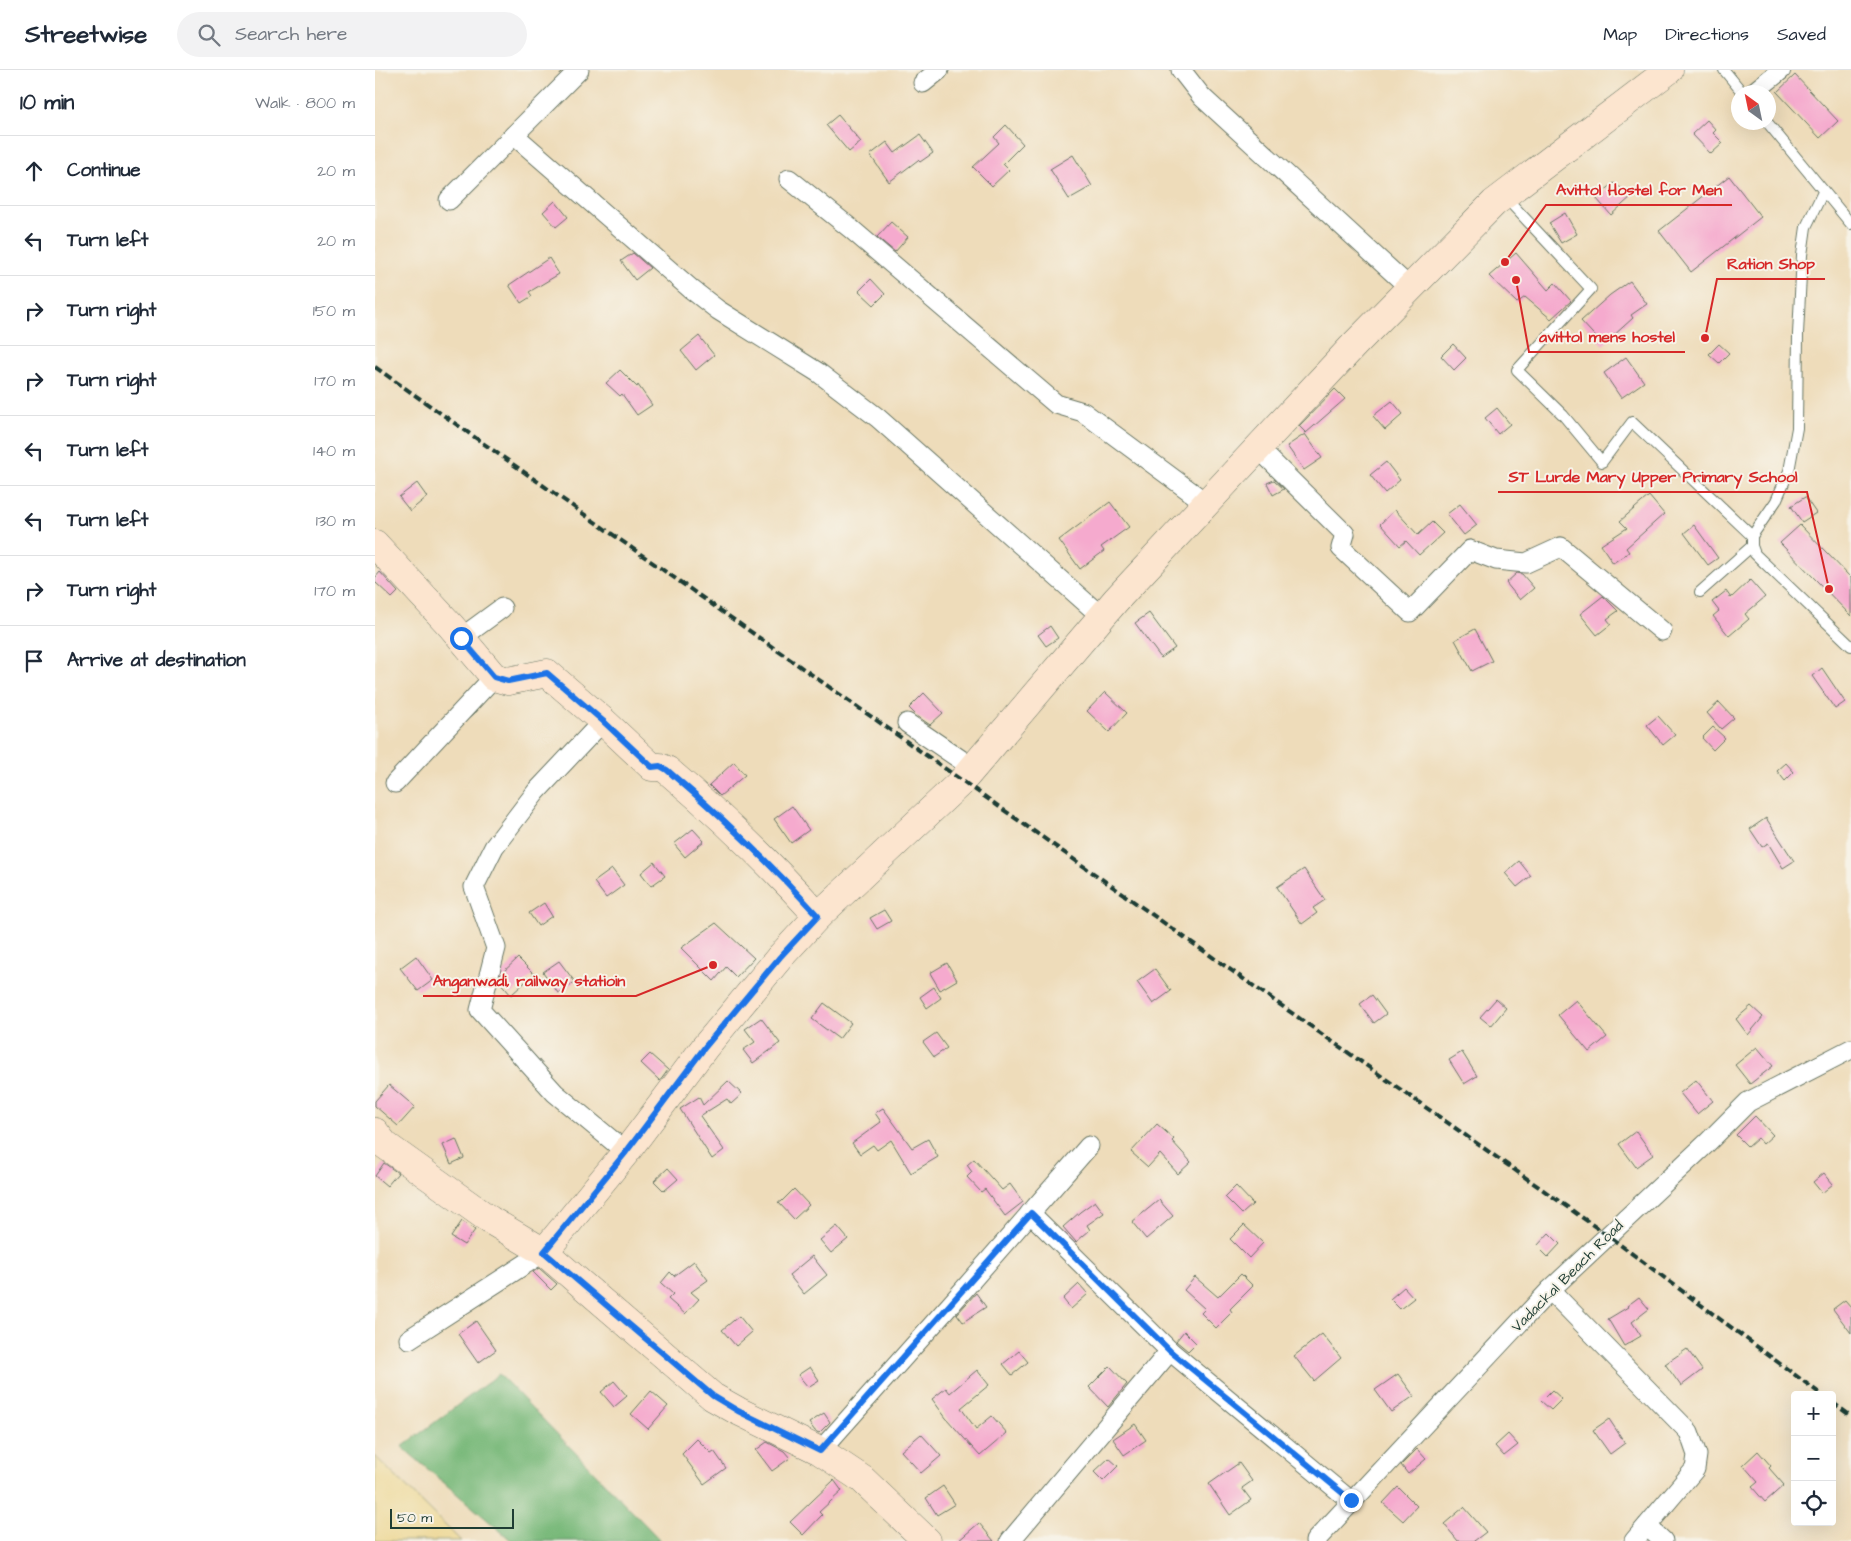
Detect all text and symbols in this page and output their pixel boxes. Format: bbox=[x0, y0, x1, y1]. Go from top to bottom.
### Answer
search box bbox=[177, 12, 527, 57]
text: Streetwise bbox=[25, 18, 147, 52]
icon: search bbox=[195, 21, 223, 49]
text: Search here bbox=[235, 21, 347, 48]
text: Map bbox=[1603, 22, 1637, 47]
text: Directions bbox=[1665, 22, 1749, 47]
text: Saved bbox=[1777, 22, 1826, 47]
north arrow bbox=[1731, 85, 1776, 130]
text: 10 min bbox=[20, 88, 74, 117]
text: Walk · 800 m bbox=[255, 92, 355, 114]
icon: ahead bbox=[20, 157, 48, 185]
text: Continue bbox=[67, 157, 141, 184]
text: 20 m bbox=[317, 160, 355, 182]
callout: Avittol Hostel for Men bbox=[1546, 174, 1732, 205]
text: Avittol Hostel for Men bbox=[1556, 179, 1722, 201]
icon: left bbox=[20, 227, 48, 255]
text: Turn left bbox=[67, 227, 148, 254]
text: 20 m bbox=[317, 230, 355, 252]
callout: Ration Shop bbox=[1717, 248, 1825, 279]
text: Ration Shop bbox=[1727, 253, 1815, 275]
icon: right bbox=[20, 297, 48, 325]
text: Turn right bbox=[67, 297, 156, 324]
text: 150 m bbox=[313, 300, 355, 322]
callout: avittol mens hostel bbox=[1529, 321, 1685, 352]
text: avittol mens hostel bbox=[1538, 326, 1675, 348]
icon: right bbox=[20, 367, 48, 395]
text: Turn right bbox=[67, 367, 156, 394]
text: 170 m bbox=[314, 370, 355, 392]
icon: left bbox=[20, 437, 48, 465]
text: Turn left bbox=[67, 437, 148, 464]
text: 140 m bbox=[313, 440, 355, 462]
callout: ST Lurde Mary Upper Primary School bbox=[1498, 461, 1807, 492]
text: ST Lurde Mary Upper Primary School bbox=[1508, 466, 1798, 489]
icon: left bbox=[20, 507, 48, 535]
text: Turn left bbox=[67, 507, 148, 534]
text: 130 m bbox=[316, 510, 355, 532]
icon: right bbox=[20, 577, 48, 605]
text: Turn right bbox=[67, 577, 156, 604]
text: 170 m bbox=[314, 580, 355, 602]
route start bbox=[450, 627, 473, 650]
icon: arrive bbox=[20, 647, 48, 675]
text: Arrive at destination bbox=[67, 647, 246, 674]
callout: Anganwadi, railway statioin bbox=[423, 965, 636, 996]
text: Anganwadi, railway statioin bbox=[433, 970, 625, 994]
street label: Vadackal Beach Road bbox=[1507, 1215, 1628, 1337]
map controls bbox=[1791, 1391, 1836, 1526]
button: + bbox=[1791, 1391, 1836, 1436]
button: − bbox=[1791, 1436, 1836, 1481]
button: locate bbox=[1791, 1481, 1836, 1526]
route end bbox=[1340, 1489, 1363, 1512]
scale bar bbox=[390, 1506, 514, 1529]
text: 50 m bbox=[397, 1508, 432, 1528]

